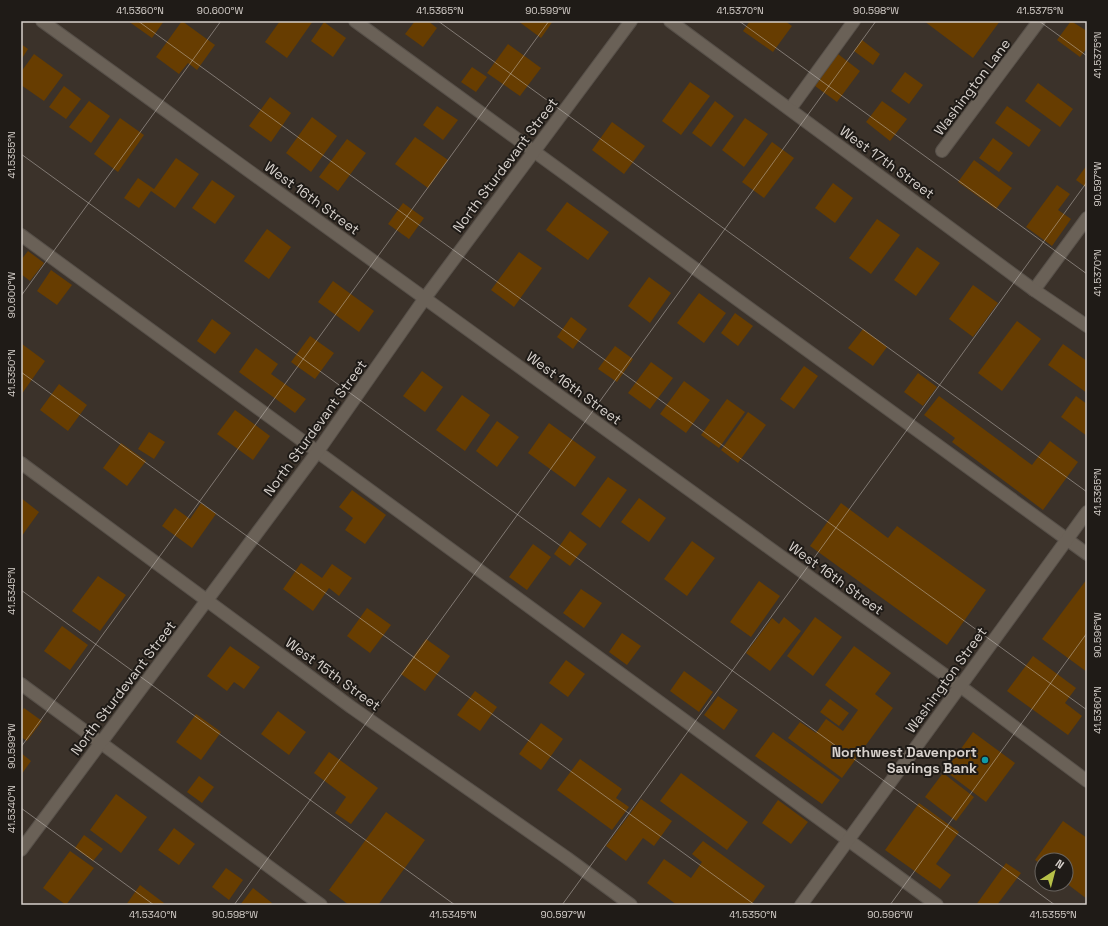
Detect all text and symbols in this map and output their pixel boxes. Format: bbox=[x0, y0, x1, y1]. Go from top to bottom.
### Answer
text: 41.5360°N bbox=[116, 4, 164, 17]
text: 90.600°W bbox=[197, 4, 243, 17]
text: 41.5365°N bbox=[416, 4, 464, 17]
text: 90.599°W bbox=[525, 4, 571, 17]
text: 41.5370°N bbox=[716, 4, 764, 17]
text: 90.598°W bbox=[853, 4, 899, 17]
text: 41.5375°N bbox=[1017, 4, 1063, 17]
text: 41.5375°N bbox=[1091, 32, 1104, 78]
street label: Washington Lane bbox=[930, 35, 1014, 139]
street label: North Sturdevant Street bbox=[448, 94, 562, 236]
street label: West 17th Street bbox=[836, 122, 938, 202]
text: 41.5355°N bbox=[5, 131, 18, 179]
street label: West 16th Street bbox=[261, 157, 363, 239]
text: 90.597°W bbox=[1091, 161, 1104, 207]
text: 41.5370°N bbox=[1091, 249, 1104, 297]
text: 90.600°W bbox=[5, 272, 18, 318]
street label: West 16th Street bbox=[523, 347, 625, 429]
text: 41.5350°N bbox=[5, 349, 18, 397]
street label: North Sturdevant Street bbox=[260, 356, 370, 500]
text: 41.5365°N bbox=[1091, 468, 1104, 516]
street label: West 16th Street bbox=[785, 537, 887, 619]
text: 41.5345°N bbox=[5, 567, 18, 615]
text: 90.596°W bbox=[1091, 612, 1104, 658]
street label: North Sturdevant Street bbox=[66, 617, 180, 759]
street label: Washington Street bbox=[901, 623, 991, 737]
street label: West 15th Street bbox=[282, 633, 384, 715]
text: 41.5360°N bbox=[1091, 686, 1104, 734]
text: 90.599°W bbox=[5, 723, 18, 769]
place label: Northwest Davenport Savings Bank bbox=[832, 743, 977, 777]
marker: Northwest Davenport Savings Bank bbox=[980, 755, 990, 765]
text: 41.5340°N bbox=[5, 785, 18, 833]
north arrow bbox=[1034, 852, 1074, 892]
text: N bbox=[1053, 856, 1067, 872]
text: 41.5340°N bbox=[129, 908, 177, 921]
text: 90.598°W bbox=[212, 908, 258, 921]
text: 41.5345°N bbox=[429, 908, 477, 921]
text: 90.597°W bbox=[540, 908, 586, 921]
text: 41.5350°N bbox=[729, 908, 777, 921]
text: 90.596°W bbox=[867, 908, 913, 921]
text: 41.5355°N bbox=[1029, 908, 1077, 921]

